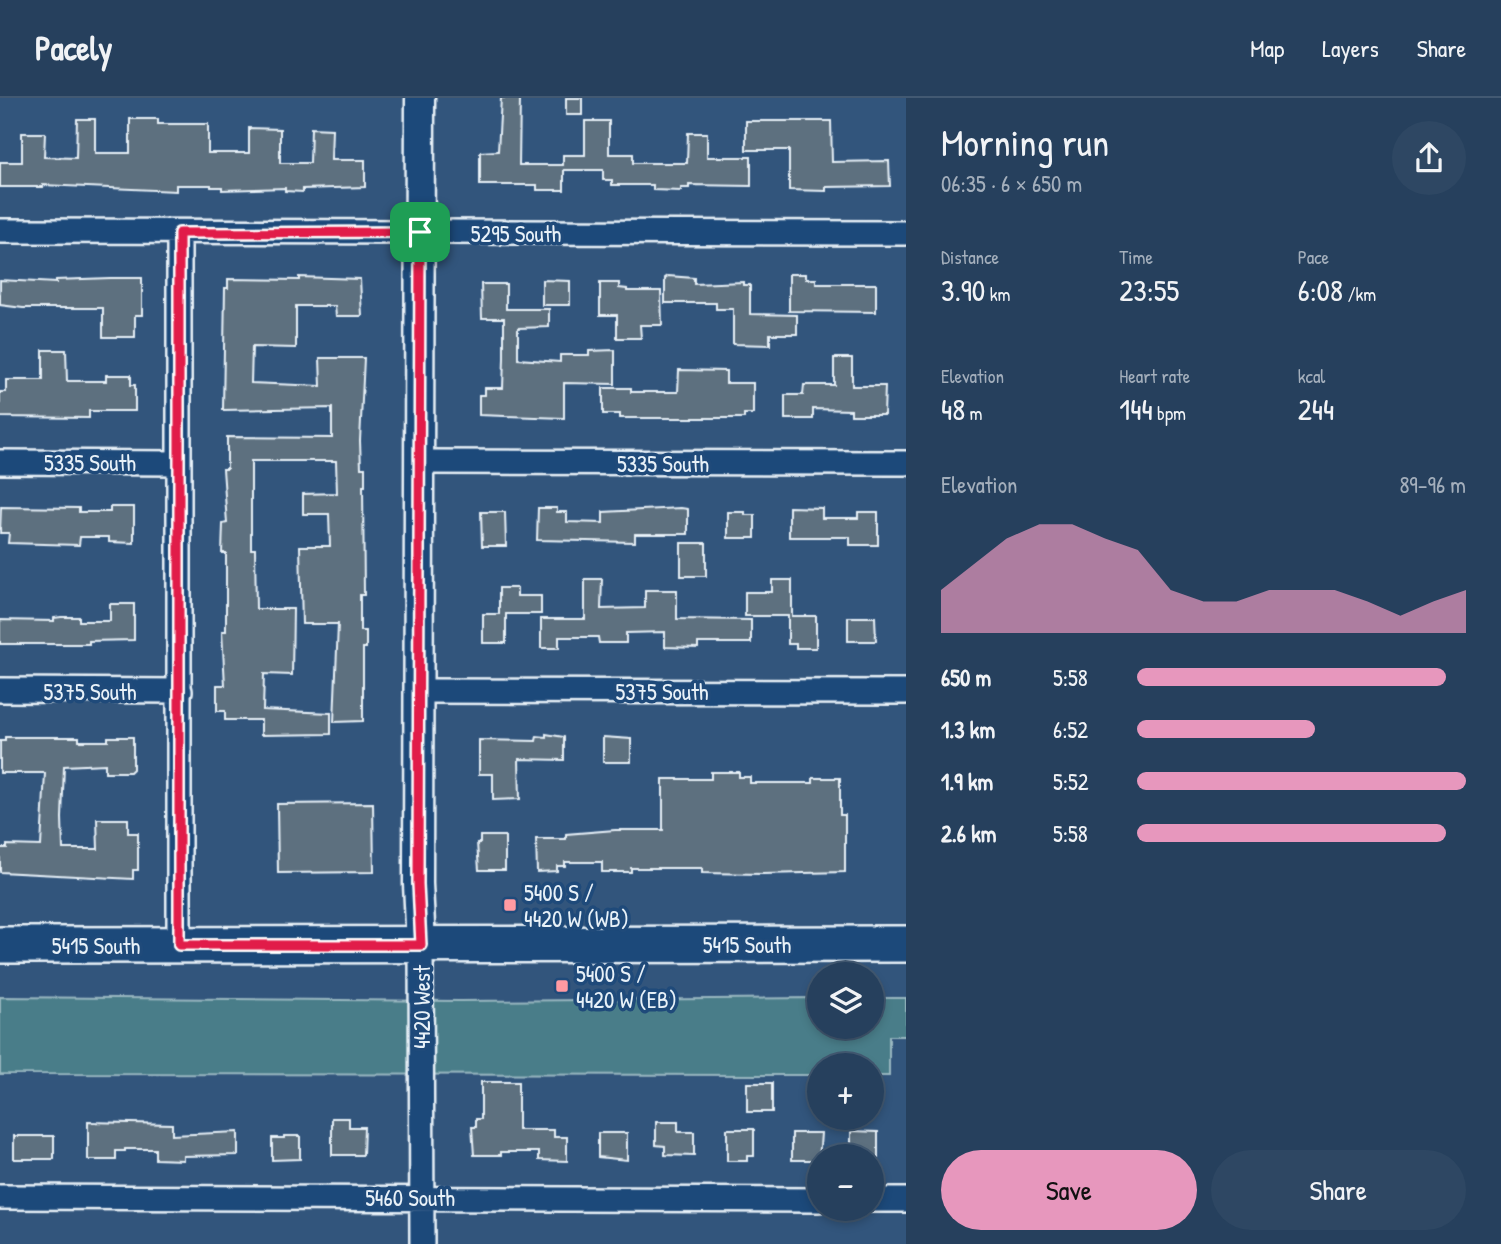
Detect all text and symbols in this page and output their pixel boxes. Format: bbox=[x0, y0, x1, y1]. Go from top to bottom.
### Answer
text: Pacely bbox=[35, 26, 112, 70]
text: Map bbox=[1250, 32, 1284, 64]
text: Layers bbox=[1322, 32, 1379, 64]
text: Share bbox=[1417, 32, 1466, 64]
text: Morning run bbox=[941, 116, 1109, 168]
button: share bbox=[1392, 121, 1466, 195]
text: 06:35 · 6 × 650 m bbox=[941, 168, 1082, 199]
pin bbox=[390, 202, 450, 262]
icon: arrive bbox=[401, 213, 439, 251]
street label: 5295 South bbox=[471, 218, 562, 249]
text: Distance bbox=[941, 244, 999, 270]
text: Time bbox=[1119, 244, 1153, 270]
text: Pace bbox=[1298, 244, 1329, 270]
text: 3.90 bbox=[941, 270, 985, 310]
text: 23:55 bbox=[1119, 270, 1179, 310]
text: 6:08 bbox=[1298, 270, 1343, 310]
text: km bbox=[985, 281, 1011, 307]
text: /km bbox=[1343, 281, 1376, 307]
text: Elevation bbox=[941, 363, 1004, 389]
text: Heart rate bbox=[1119, 363, 1190, 389]
text: kcal bbox=[1298, 363, 1325, 389]
text: 48 bbox=[941, 389, 965, 429]
text: 144 bbox=[1119, 389, 1153, 429]
text: 244 bbox=[1298, 389, 1334, 429]
text: m bbox=[965, 400, 983, 426]
text: bpm bbox=[1153, 400, 1186, 426]
street label: 5335 South bbox=[44, 447, 136, 478]
street label: 5335 South bbox=[617, 448, 709, 479]
text: Elevation bbox=[941, 469, 1017, 500]
text: 89–96 m bbox=[1399, 469, 1466, 500]
text: 650 m bbox=[941, 662, 991, 693]
text: 5:58 bbox=[1053, 662, 1088, 693]
street label: 5375 South bbox=[43, 676, 137, 707]
street label: 5375 South bbox=[615, 676, 709, 707]
text: 1.3 km bbox=[941, 714, 995, 745]
text: 6:52 bbox=[1053, 714, 1088, 745]
text: 1.9 km bbox=[941, 766, 993, 797]
text: 5:52 bbox=[1053, 766, 1089, 797]
text: 2.6 km bbox=[941, 818, 996, 849]
text: 5:58 bbox=[1053, 818, 1088, 849]
place label: 5400 S / 4420 W (WB) bbox=[524, 877, 629, 934]
marker: 5400 S / 4420 W (WB) bbox=[502, 897, 518, 913]
street label: 5415 South bbox=[703, 929, 791, 960]
street label: 5415 South bbox=[52, 930, 140, 961]
place label: 5400 S / 4420 W (EB) bbox=[576, 958, 677, 1015]
map controls bbox=[807, 962, 884, 1221]
button: layers bbox=[807, 962, 884, 1039]
street label: 4420 West bbox=[406, 964, 437, 1049]
marker: 5400 S / 4420 W (EB) bbox=[554, 978, 570, 994]
button: + bbox=[807, 1053, 884, 1130]
button: − bbox=[807, 1144, 884, 1221]
button: Save bbox=[941, 1150, 1197, 1230]
button: Share bbox=[1211, 1150, 1466, 1230]
street label: 5460 South bbox=[365, 1182, 455, 1213]

